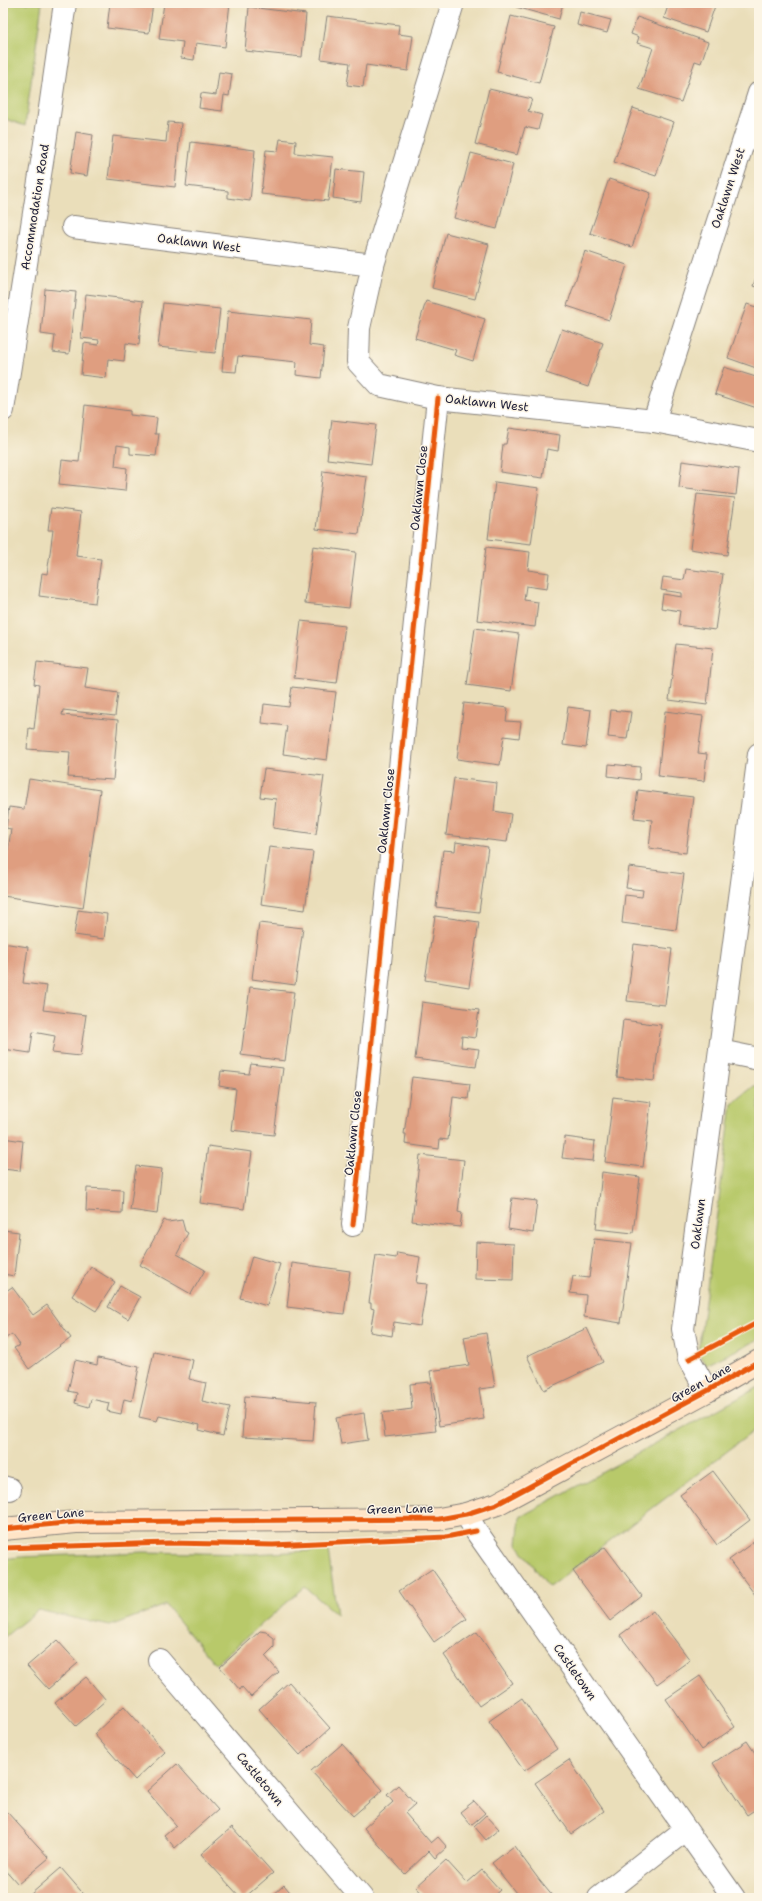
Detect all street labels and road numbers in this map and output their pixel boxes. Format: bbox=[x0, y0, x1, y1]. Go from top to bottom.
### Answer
street label: Accommodation Road bbox=[17, 142, 53, 271]
street label: Oaklawn West bbox=[707, 146, 749, 230]
street label: Oaklawn West bbox=[156, 230, 242, 256]
street label: Oaklawn West bbox=[444, 391, 530, 415]
street label: Oaklawn Close bbox=[407, 444, 431, 531]
street label: Oaklawn Close bbox=[374, 767, 398, 854]
street label: Oaklawn Close bbox=[341, 1089, 365, 1176]
street label: Oaklawn bbox=[687, 1198, 709, 1250]
street label: Green Lane bbox=[668, 1360, 734, 1406]
street label: Green Lane bbox=[366, 1500, 434, 1518]
street label: Green Lane bbox=[17, 1504, 85, 1526]
street label: Castletown bbox=[550, 1641, 600, 1703]
street label: Castletown bbox=[233, 1749, 287, 1809]

